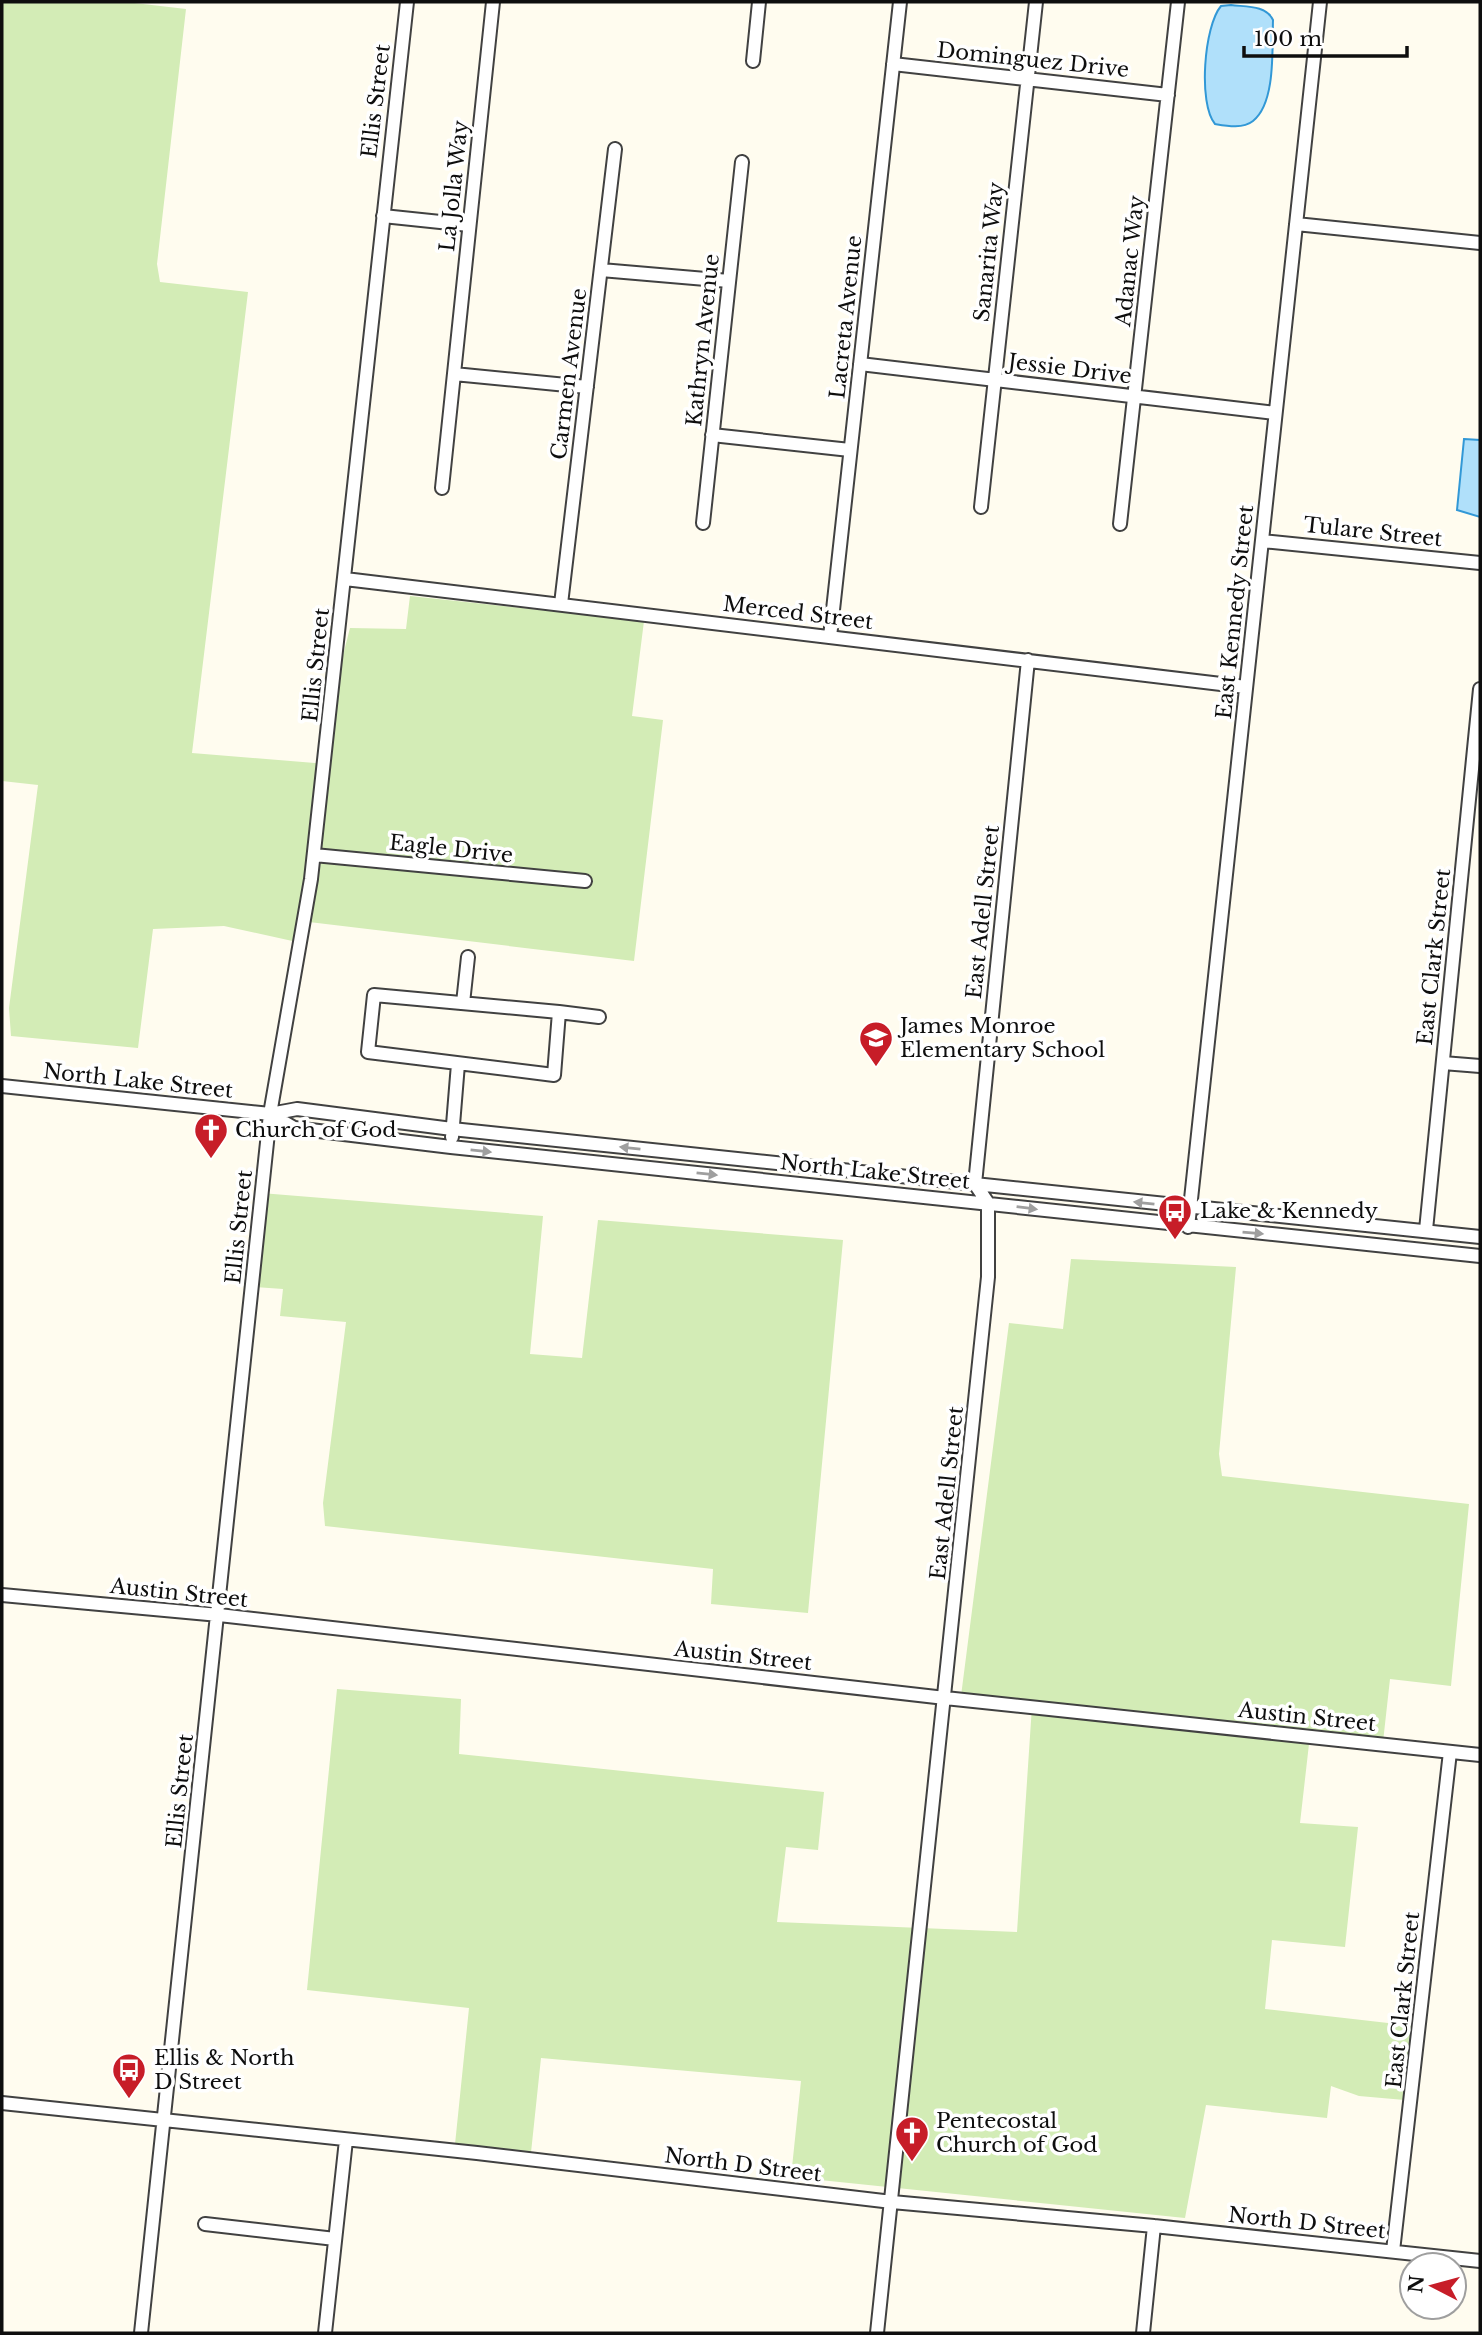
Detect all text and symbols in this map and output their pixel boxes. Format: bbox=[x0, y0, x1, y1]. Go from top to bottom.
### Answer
scale bar bbox=[1244, 14, 1407, 58]
text: 100 m bbox=[1254, 26, 1322, 52]
street label: Dominguez Drive bbox=[936, 37, 1130, 83]
street label: Ellis Street bbox=[356, 42, 396, 160]
street label: La Jolla Way bbox=[434, 119, 474, 253]
street label: Sanarita Way bbox=[969, 180, 1009, 323]
street label: Adanac Way bbox=[1110, 194, 1150, 329]
street label: Lacreta Avenue bbox=[824, 234, 868, 400]
street label: Kathryn Avenue bbox=[681, 252, 725, 428]
street label: Carmen Avenue bbox=[546, 287, 592, 461]
street label: Jessie Drive bbox=[1004, 348, 1133, 389]
street label: East Kennedy Street bbox=[1211, 504, 1259, 720]
street label: Tulare Street bbox=[1302, 512, 1444, 552]
street label: Merced Street bbox=[722, 591, 875, 635]
street label: Ellis Street bbox=[297, 607, 335, 723]
street label: East Adell Street bbox=[961, 824, 1005, 1000]
street label: Eagle Drive bbox=[388, 830, 514, 868]
street label: East Clark Street bbox=[1412, 867, 1456, 1047]
place label: James Monroe Elementary School bbox=[897, 1013, 1105, 1063]
school or university icon: James Monroe Elementary School bbox=[857, 1019, 895, 1068]
street label: North Lake Street bbox=[42, 1058, 234, 1104]
church icon: Church of God bbox=[192, 1111, 230, 1160]
place label: Church of God bbox=[235, 1117, 396, 1143]
one-way arrow bbox=[619, 1142, 641, 1153]
one-way arrow bbox=[470, 1145, 492, 1156]
street label: North Lake Street bbox=[779, 1149, 971, 1195]
street label: Ellis Street bbox=[220, 1169, 258, 1285]
one-way arrow bbox=[696, 1169, 718, 1180]
bus stop icon: Lake & Kennedy bbox=[1156, 1192, 1194, 1241]
one-way arrow bbox=[1133, 1197, 1155, 1208]
place label: Lake & Kennedy bbox=[1200, 1198, 1379, 1224]
one-way arrow bbox=[1016, 1203, 1038, 1214]
one-way arrow bbox=[1242, 1228, 1264, 1239]
street label: East Adell Street bbox=[925, 1405, 969, 1581]
street label: Austin Street bbox=[108, 1573, 249, 1613]
street label: Austin Street bbox=[672, 1636, 813, 1676]
street label: Austin Street bbox=[1236, 1697, 1377, 1737]
street label: Ellis Street bbox=[161, 1733, 199, 1849]
street label: East Clark Street bbox=[1381, 1910, 1425, 2090]
place label: Ellis & North D Street bbox=[154, 2045, 295, 2095]
bus stop icon: Ellis & North D Street bbox=[110, 2051, 148, 2100]
place label: Pentecostal Church of God bbox=[936, 2108, 1097, 2158]
church icon: Pentecostal Church of God bbox=[893, 2114, 931, 2163]
street label: North D Street bbox=[663, 2142, 823, 2188]
street label: North D Street bbox=[1227, 2202, 1387, 2244]
north arrow bbox=[1398, 2251, 1468, 2321]
text: N bbox=[1404, 2274, 1429, 2294]

